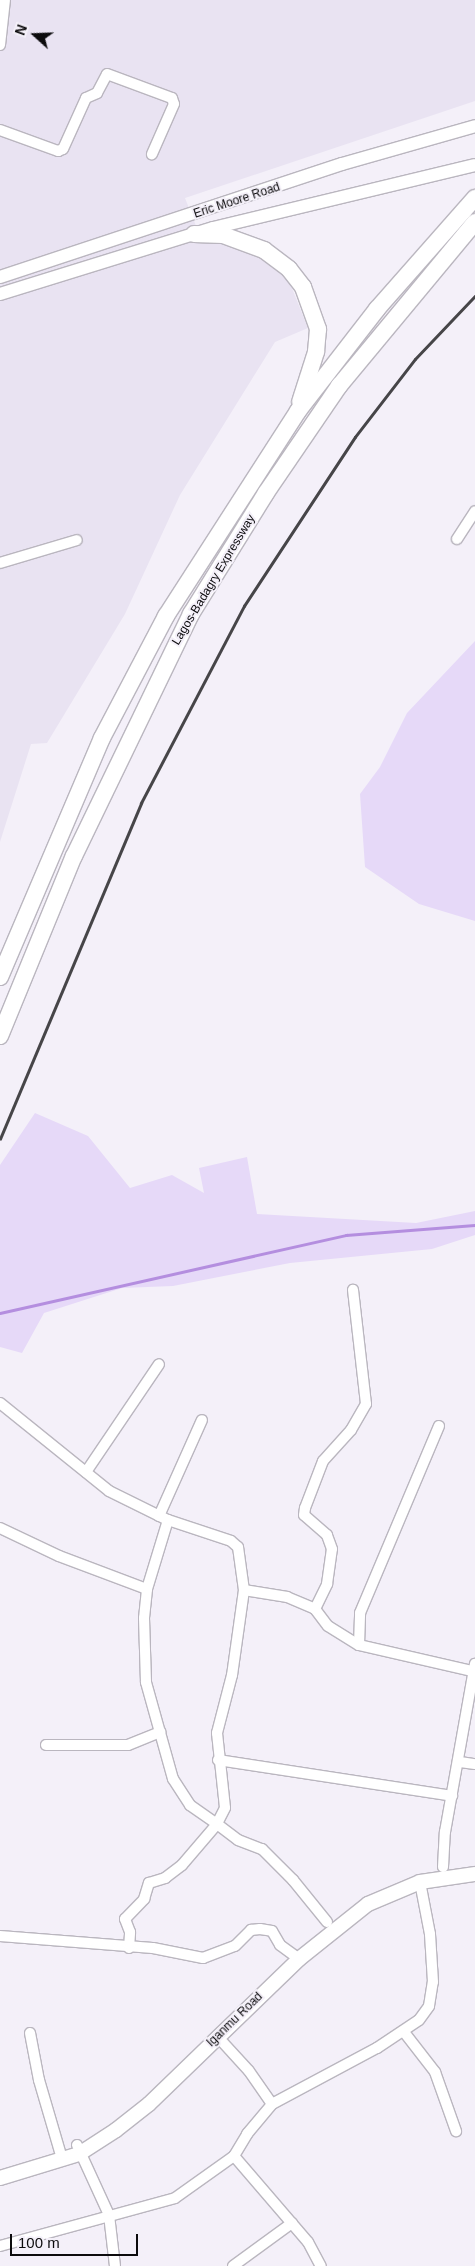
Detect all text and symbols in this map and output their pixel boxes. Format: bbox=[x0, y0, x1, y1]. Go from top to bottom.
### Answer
north arrow bbox=[10, 10, 60, 60]
text: N bbox=[12, 22, 30, 37]
street label: Eric Moore Road bbox=[192, 180, 282, 222]
street label: Lagos-Badagry Expressway bbox=[169, 512, 259, 648]
street label: Iganmu Road bbox=[204, 1990, 266, 2050]
scale bar bbox=[12, 2224, 140, 2256]
text: 100 m bbox=[18, 2234, 60, 2251]

